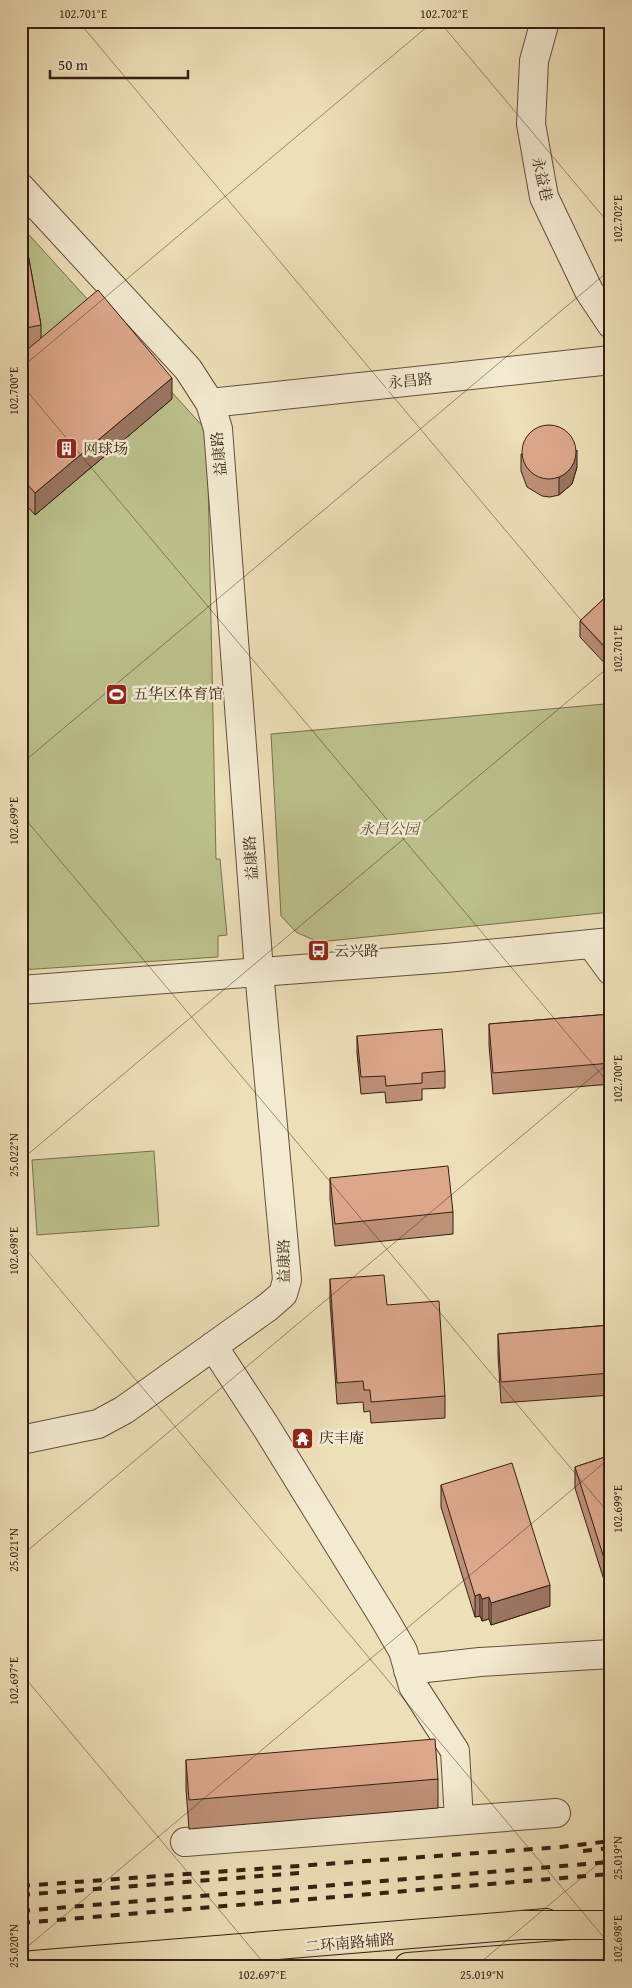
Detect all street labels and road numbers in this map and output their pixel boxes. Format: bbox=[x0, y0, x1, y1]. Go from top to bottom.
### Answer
street label: 永益巷 bbox=[527, 155, 558, 203]
street label: 永昌路 bbox=[386, 368, 433, 393]
street label: 益康路 bbox=[206, 431, 231, 478]
street label: 益康路 bbox=[238, 835, 263, 881]
street label: 益康路 bbox=[273, 1238, 294, 1284]
street label: 二环南路辅路 bbox=[304, 1928, 396, 1957]

